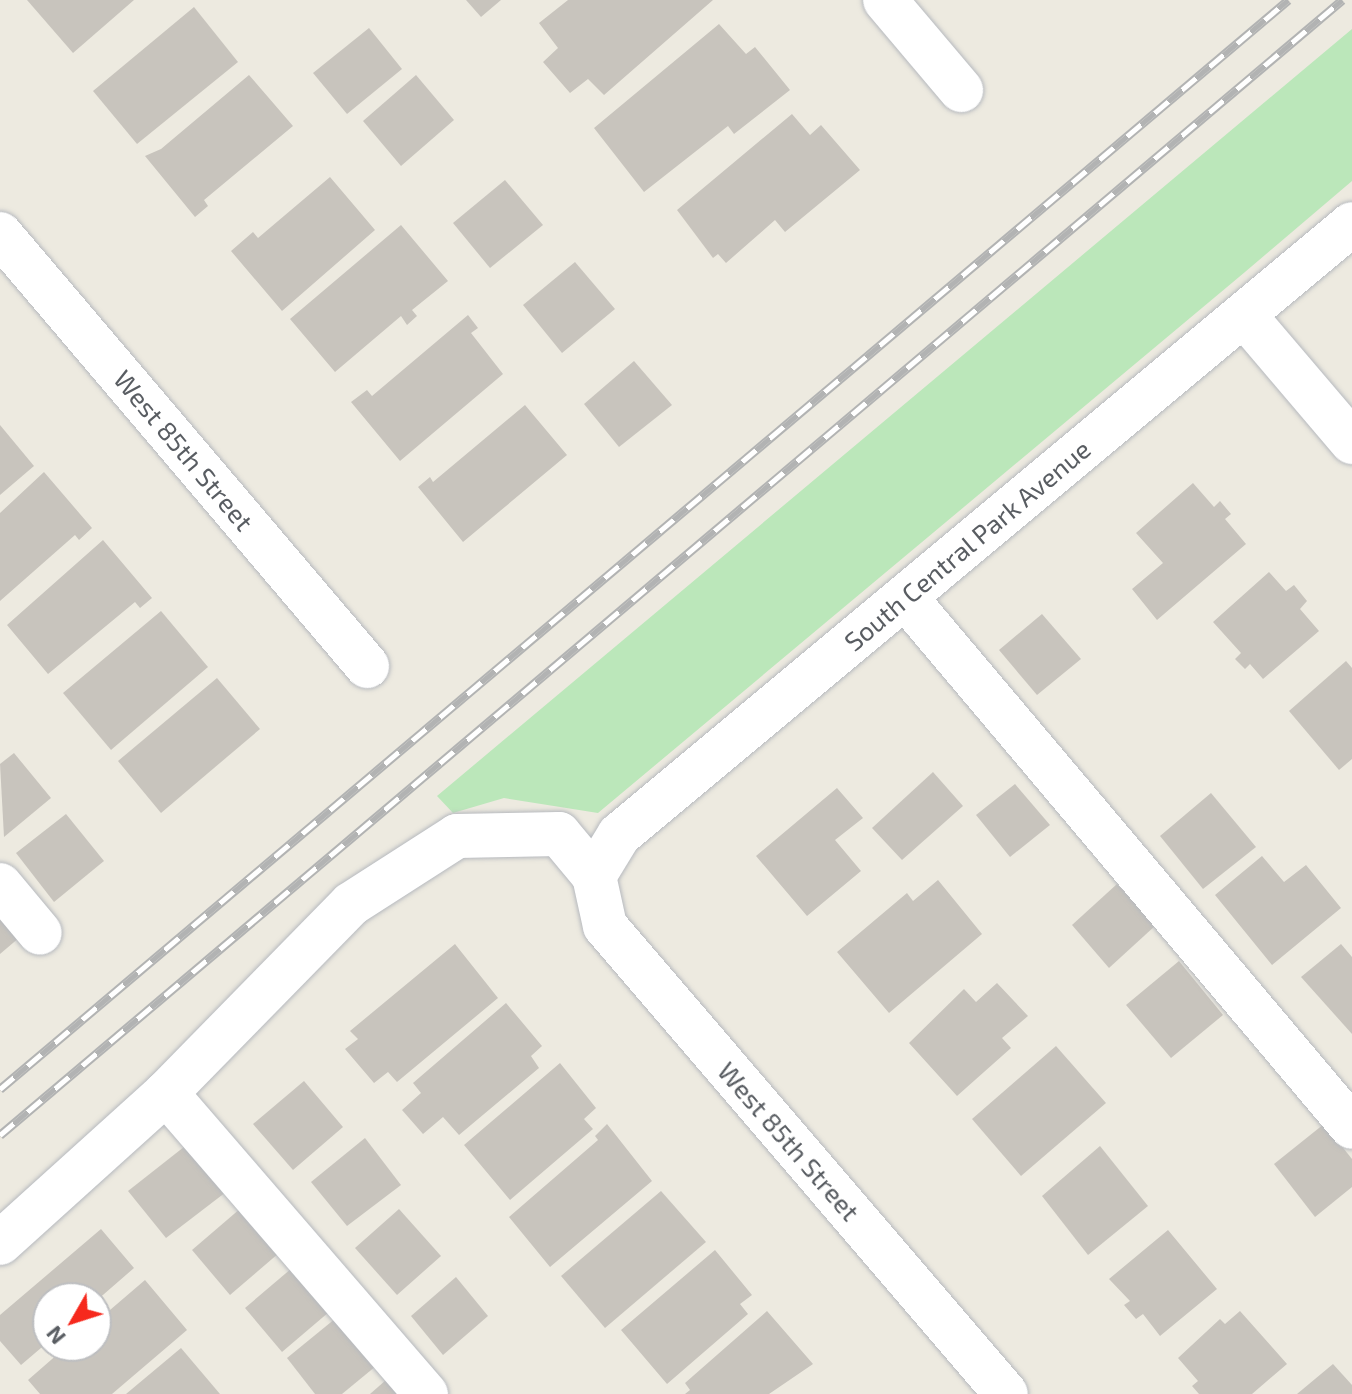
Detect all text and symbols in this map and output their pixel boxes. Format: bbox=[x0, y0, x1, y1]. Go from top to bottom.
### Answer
street label: West 85th Street bbox=[108, 363, 260, 537]
street label: South Central Park Avenue bbox=[837, 432, 1097, 658]
street label: West 85th Street bbox=[712, 1055, 866, 1227]
north arrow bbox=[32, 1282, 112, 1362]
text: N bbox=[40, 1321, 70, 1350]

